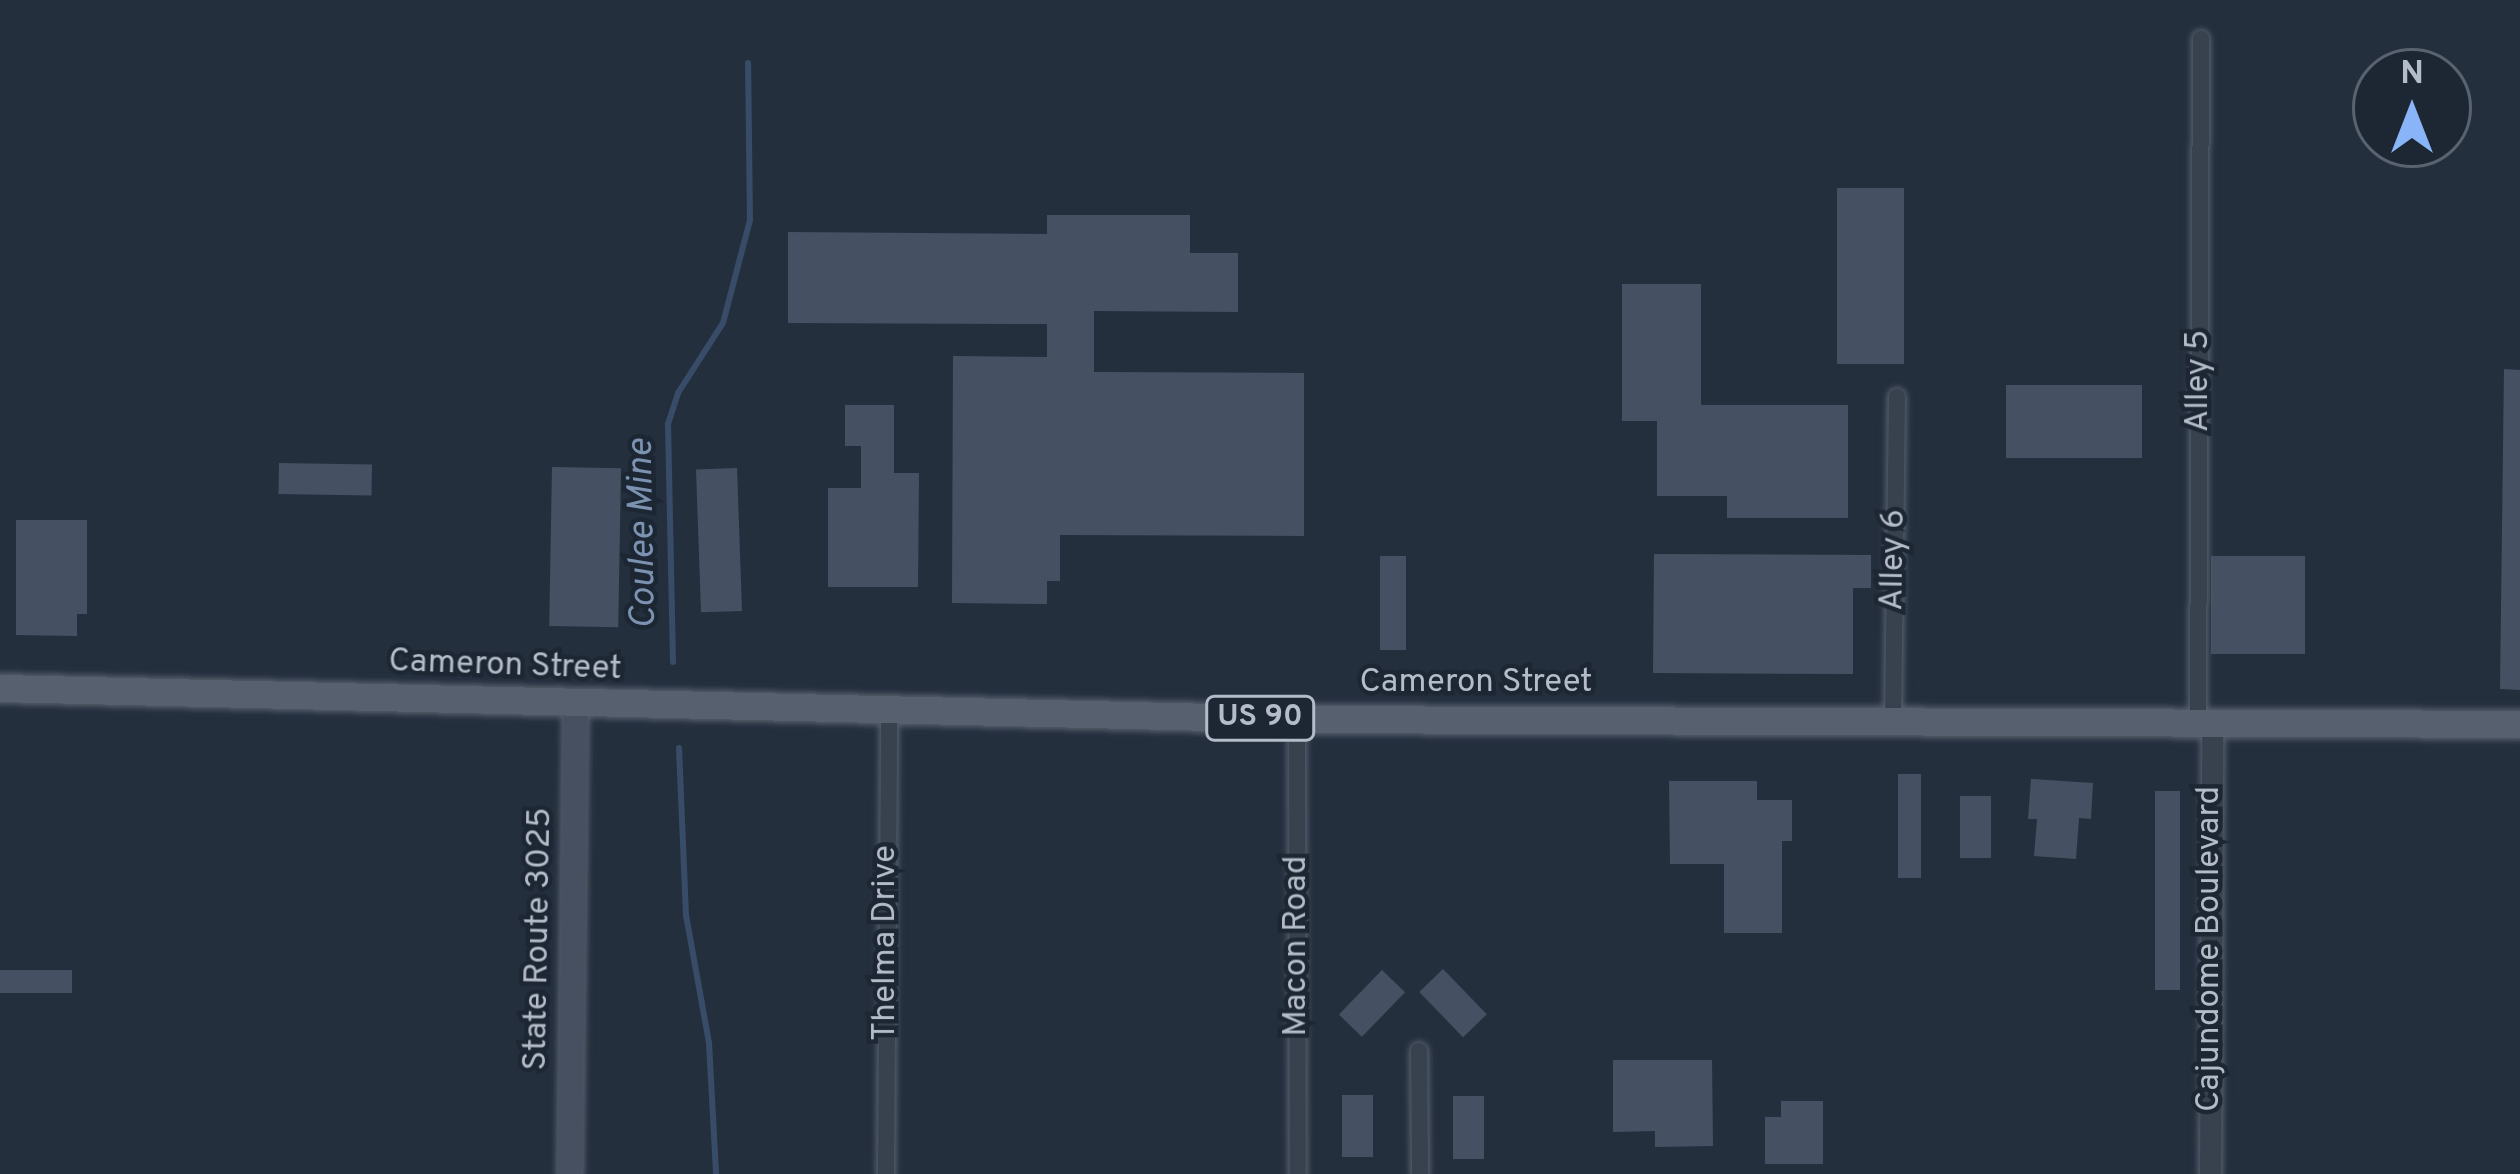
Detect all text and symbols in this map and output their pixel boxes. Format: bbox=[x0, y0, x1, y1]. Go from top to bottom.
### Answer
north arrow bbox=[2352, 48, 2472, 168]
text: N bbox=[2400, 54, 2424, 96]
street label: Alley 5 bbox=[2180, 330, 2220, 432]
water label: Coulee Mine bbox=[621, 438, 667, 630]
street label: Alley 6 bbox=[1874, 509, 1916, 611]
street label: Cameron Street bbox=[388, 643, 622, 691]
street label: Cameron Street bbox=[1359, 664, 1593, 704]
road number: US 90 bbox=[1203, 694, 1317, 742]
street label: Cajundome Boulevard bbox=[2191, 786, 2231, 1112]
street label: State Route 3025 bbox=[518, 807, 562, 1071]
street label: Thelma Drive bbox=[867, 845, 907, 1041]
street label: Macon Road bbox=[1278, 855, 1318, 1037]

